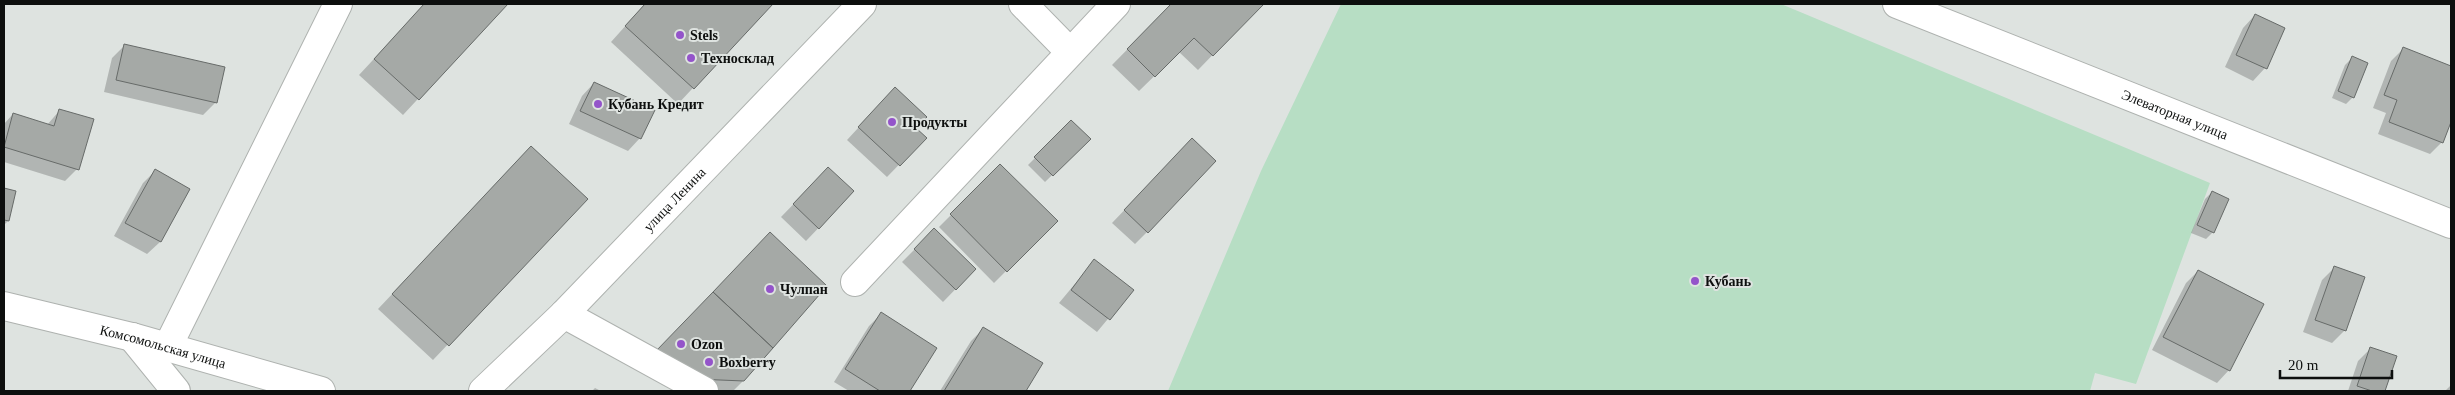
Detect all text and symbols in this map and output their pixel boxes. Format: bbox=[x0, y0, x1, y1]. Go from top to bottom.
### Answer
place label: Stels bbox=[690, 28, 719, 43]
marker: Stels bbox=[674, 29, 686, 41]
place label: Техносклад bbox=[701, 51, 774, 66]
marker: Техносклад bbox=[685, 52, 697, 64]
street label: Элеваторная улица bbox=[2120, 87, 2231, 142]
place label: Кубань Кредит bbox=[608, 97, 704, 112]
marker: Кубань Кредит bbox=[592, 98, 604, 110]
place label: Продукты bbox=[902, 115, 967, 130]
marker: Продукты bbox=[886, 116, 898, 128]
street label: улица Ленина bbox=[640, 164, 709, 234]
place label: Кубань bbox=[1705, 274, 1752, 289]
marker: Кубань bbox=[1689, 275, 1701, 287]
place label: Чулпан bbox=[780, 282, 828, 297]
marker: Чулпан bbox=[764, 283, 776, 295]
street label: Комсомольская улица bbox=[99, 322, 228, 371]
place label: Ozon bbox=[691, 337, 723, 352]
marker: Ozon bbox=[675, 338, 687, 350]
scale bar bbox=[2280, 348, 2392, 380]
place label: Boxberry bbox=[719, 355, 776, 370]
marker: Boxberry bbox=[703, 356, 715, 368]
text: 20 m bbox=[2288, 357, 2319, 373]

